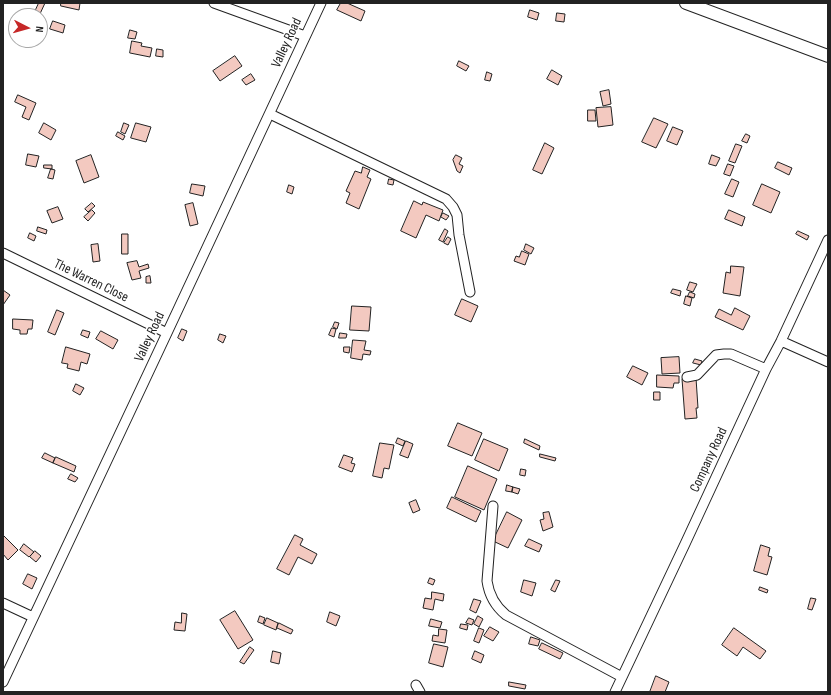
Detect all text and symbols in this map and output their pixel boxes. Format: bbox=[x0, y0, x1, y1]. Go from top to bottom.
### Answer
north arrow bbox=[8, 8, 48, 48]
street label: Valley Road bbox=[268, 15, 306, 71]
text: N bbox=[33, 26, 46, 33]
street label: The Warren Close bbox=[51, 256, 131, 306]
street label: Valley Road bbox=[131, 309, 169, 365]
street label: Company Road bbox=[687, 425, 731, 495]

